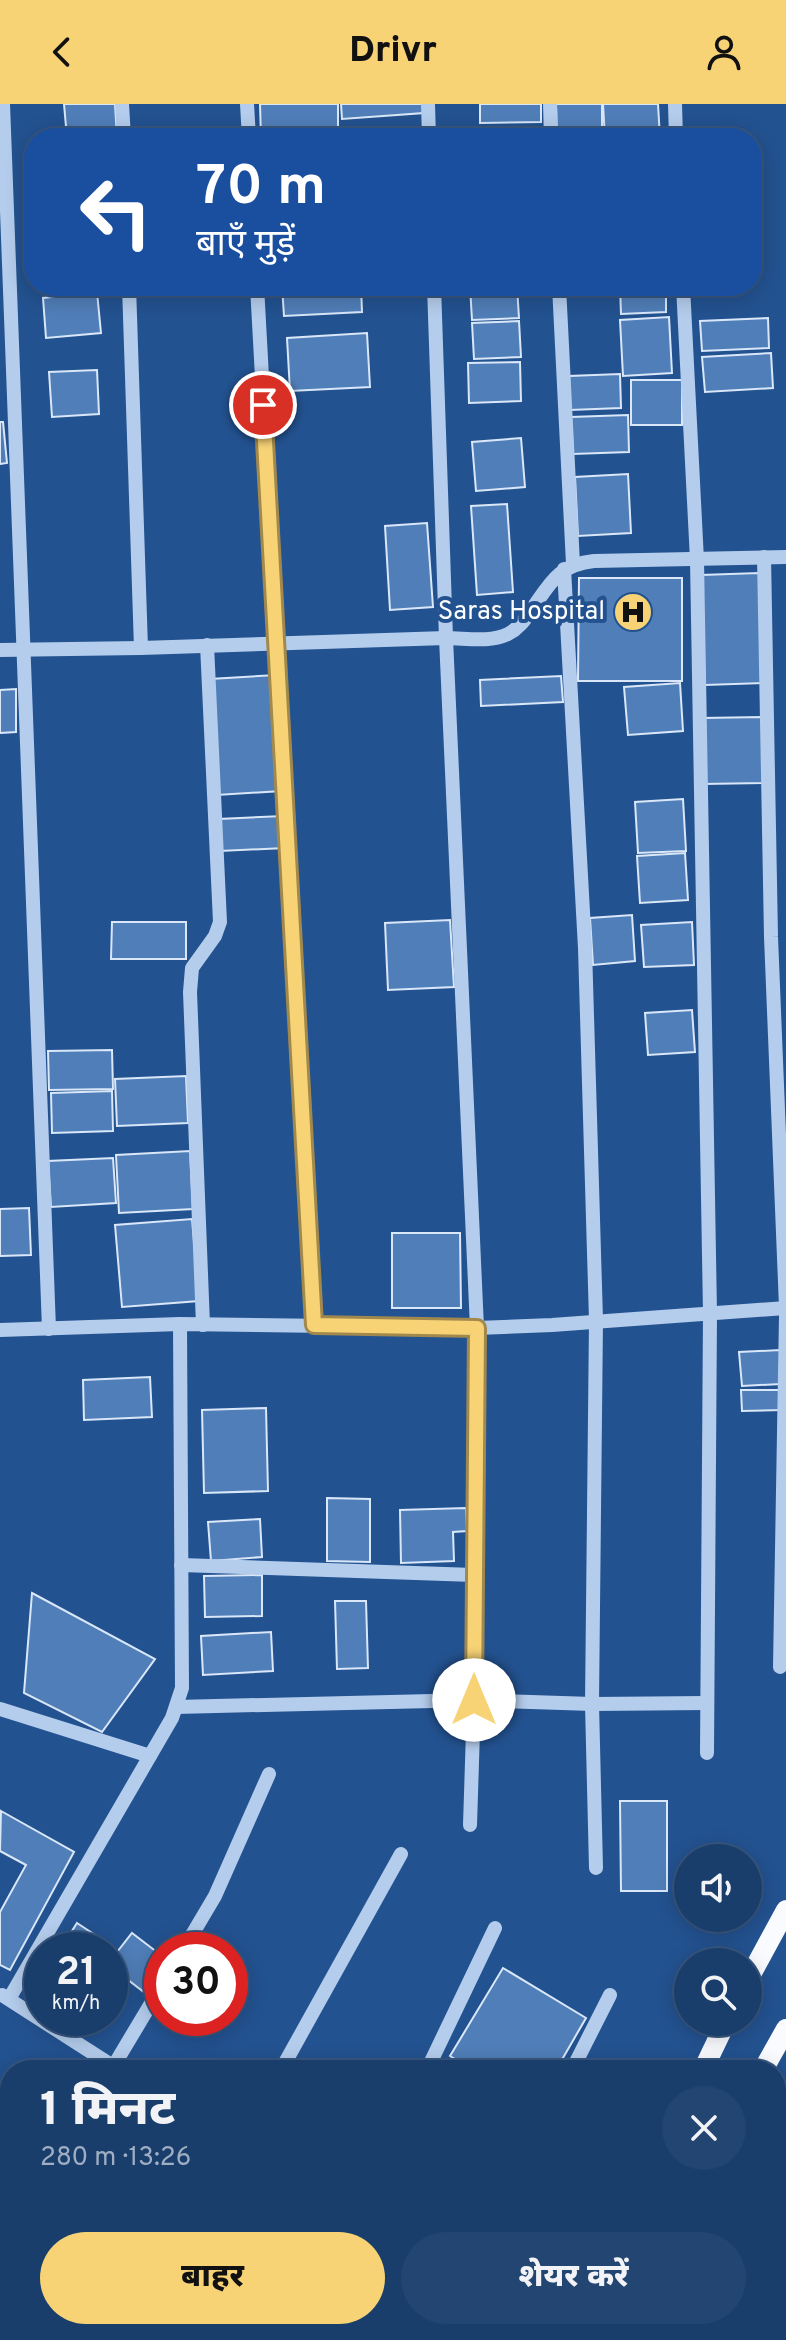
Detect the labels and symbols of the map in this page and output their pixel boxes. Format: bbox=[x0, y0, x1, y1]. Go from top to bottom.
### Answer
pin bbox=[229, 371, 297, 439]
hospital icon: Saras Hospital bbox=[612, 591, 654, 633]
place label: Saras Hospital bbox=[438, 596, 605, 629]
position arrow bbox=[432, 1658, 516, 1742]
speed limit sign: 30 bbox=[144, 1932, 248, 2036]

